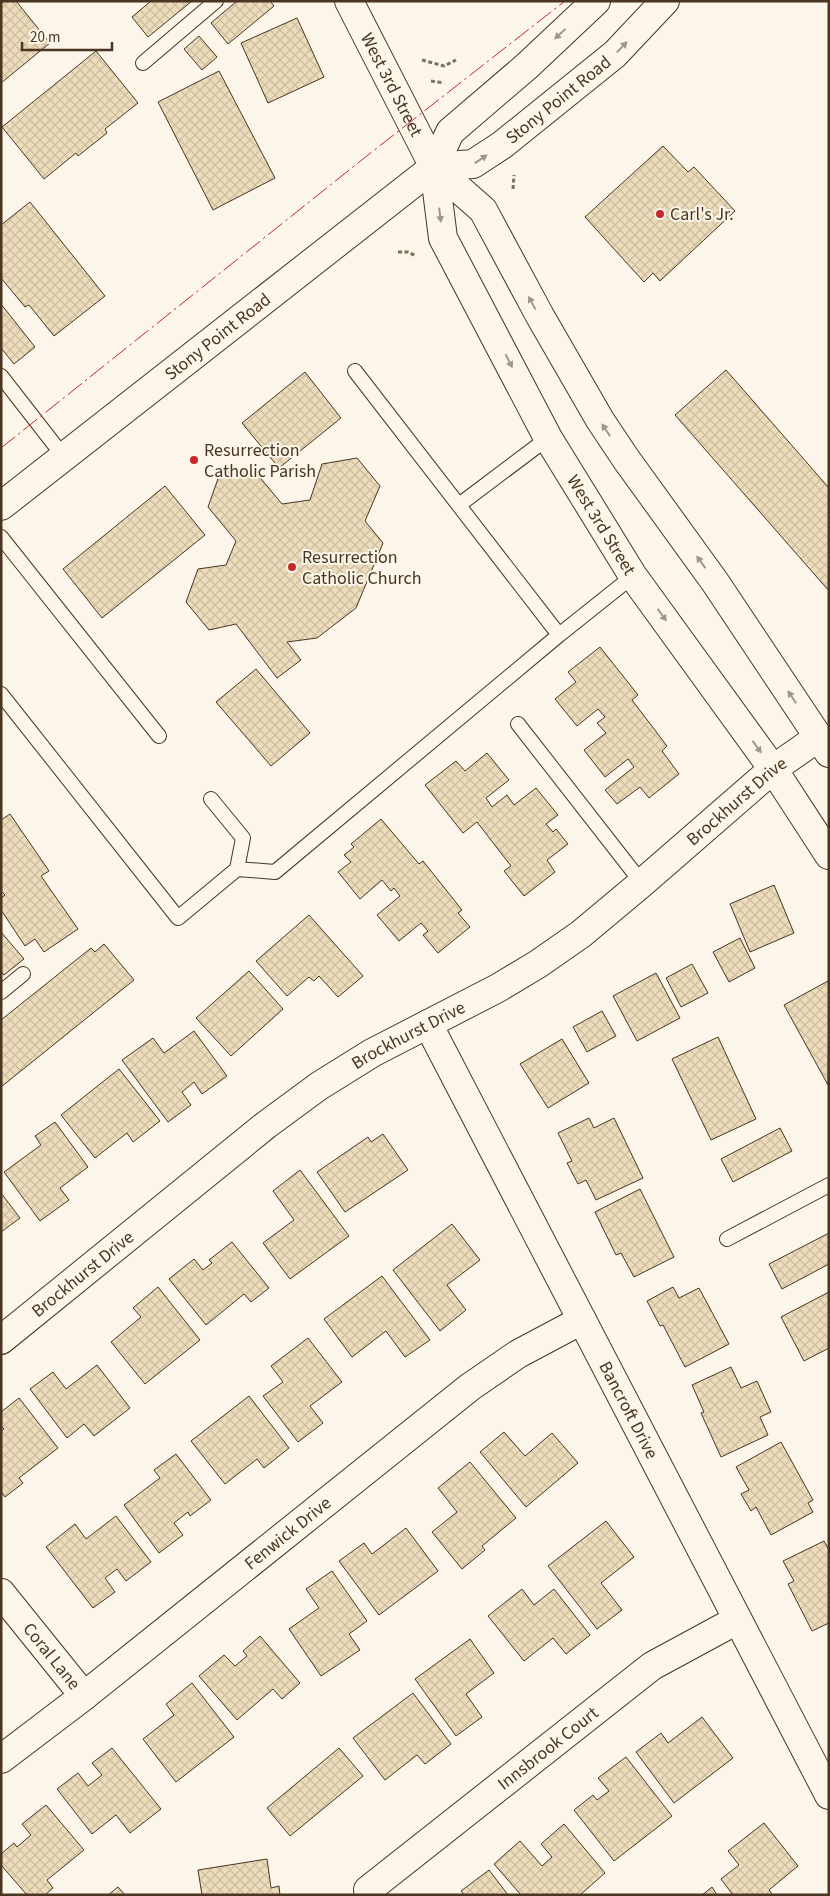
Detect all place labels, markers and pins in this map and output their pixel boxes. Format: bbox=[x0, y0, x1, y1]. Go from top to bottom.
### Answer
place label: Carl's Jr. bbox=[670, 202, 734, 227]
marker: Carl's Jr. bbox=[654, 208, 666, 220]
place label: Resurrection Catholic Parish bbox=[204, 438, 316, 484]
marker: Resurrection Catholic Parish bbox=[188, 454, 200, 466]
place label: Resurrection Catholic Church bbox=[302, 545, 422, 591]
marker: Resurrection Catholic Church bbox=[286, 561, 298, 573]

